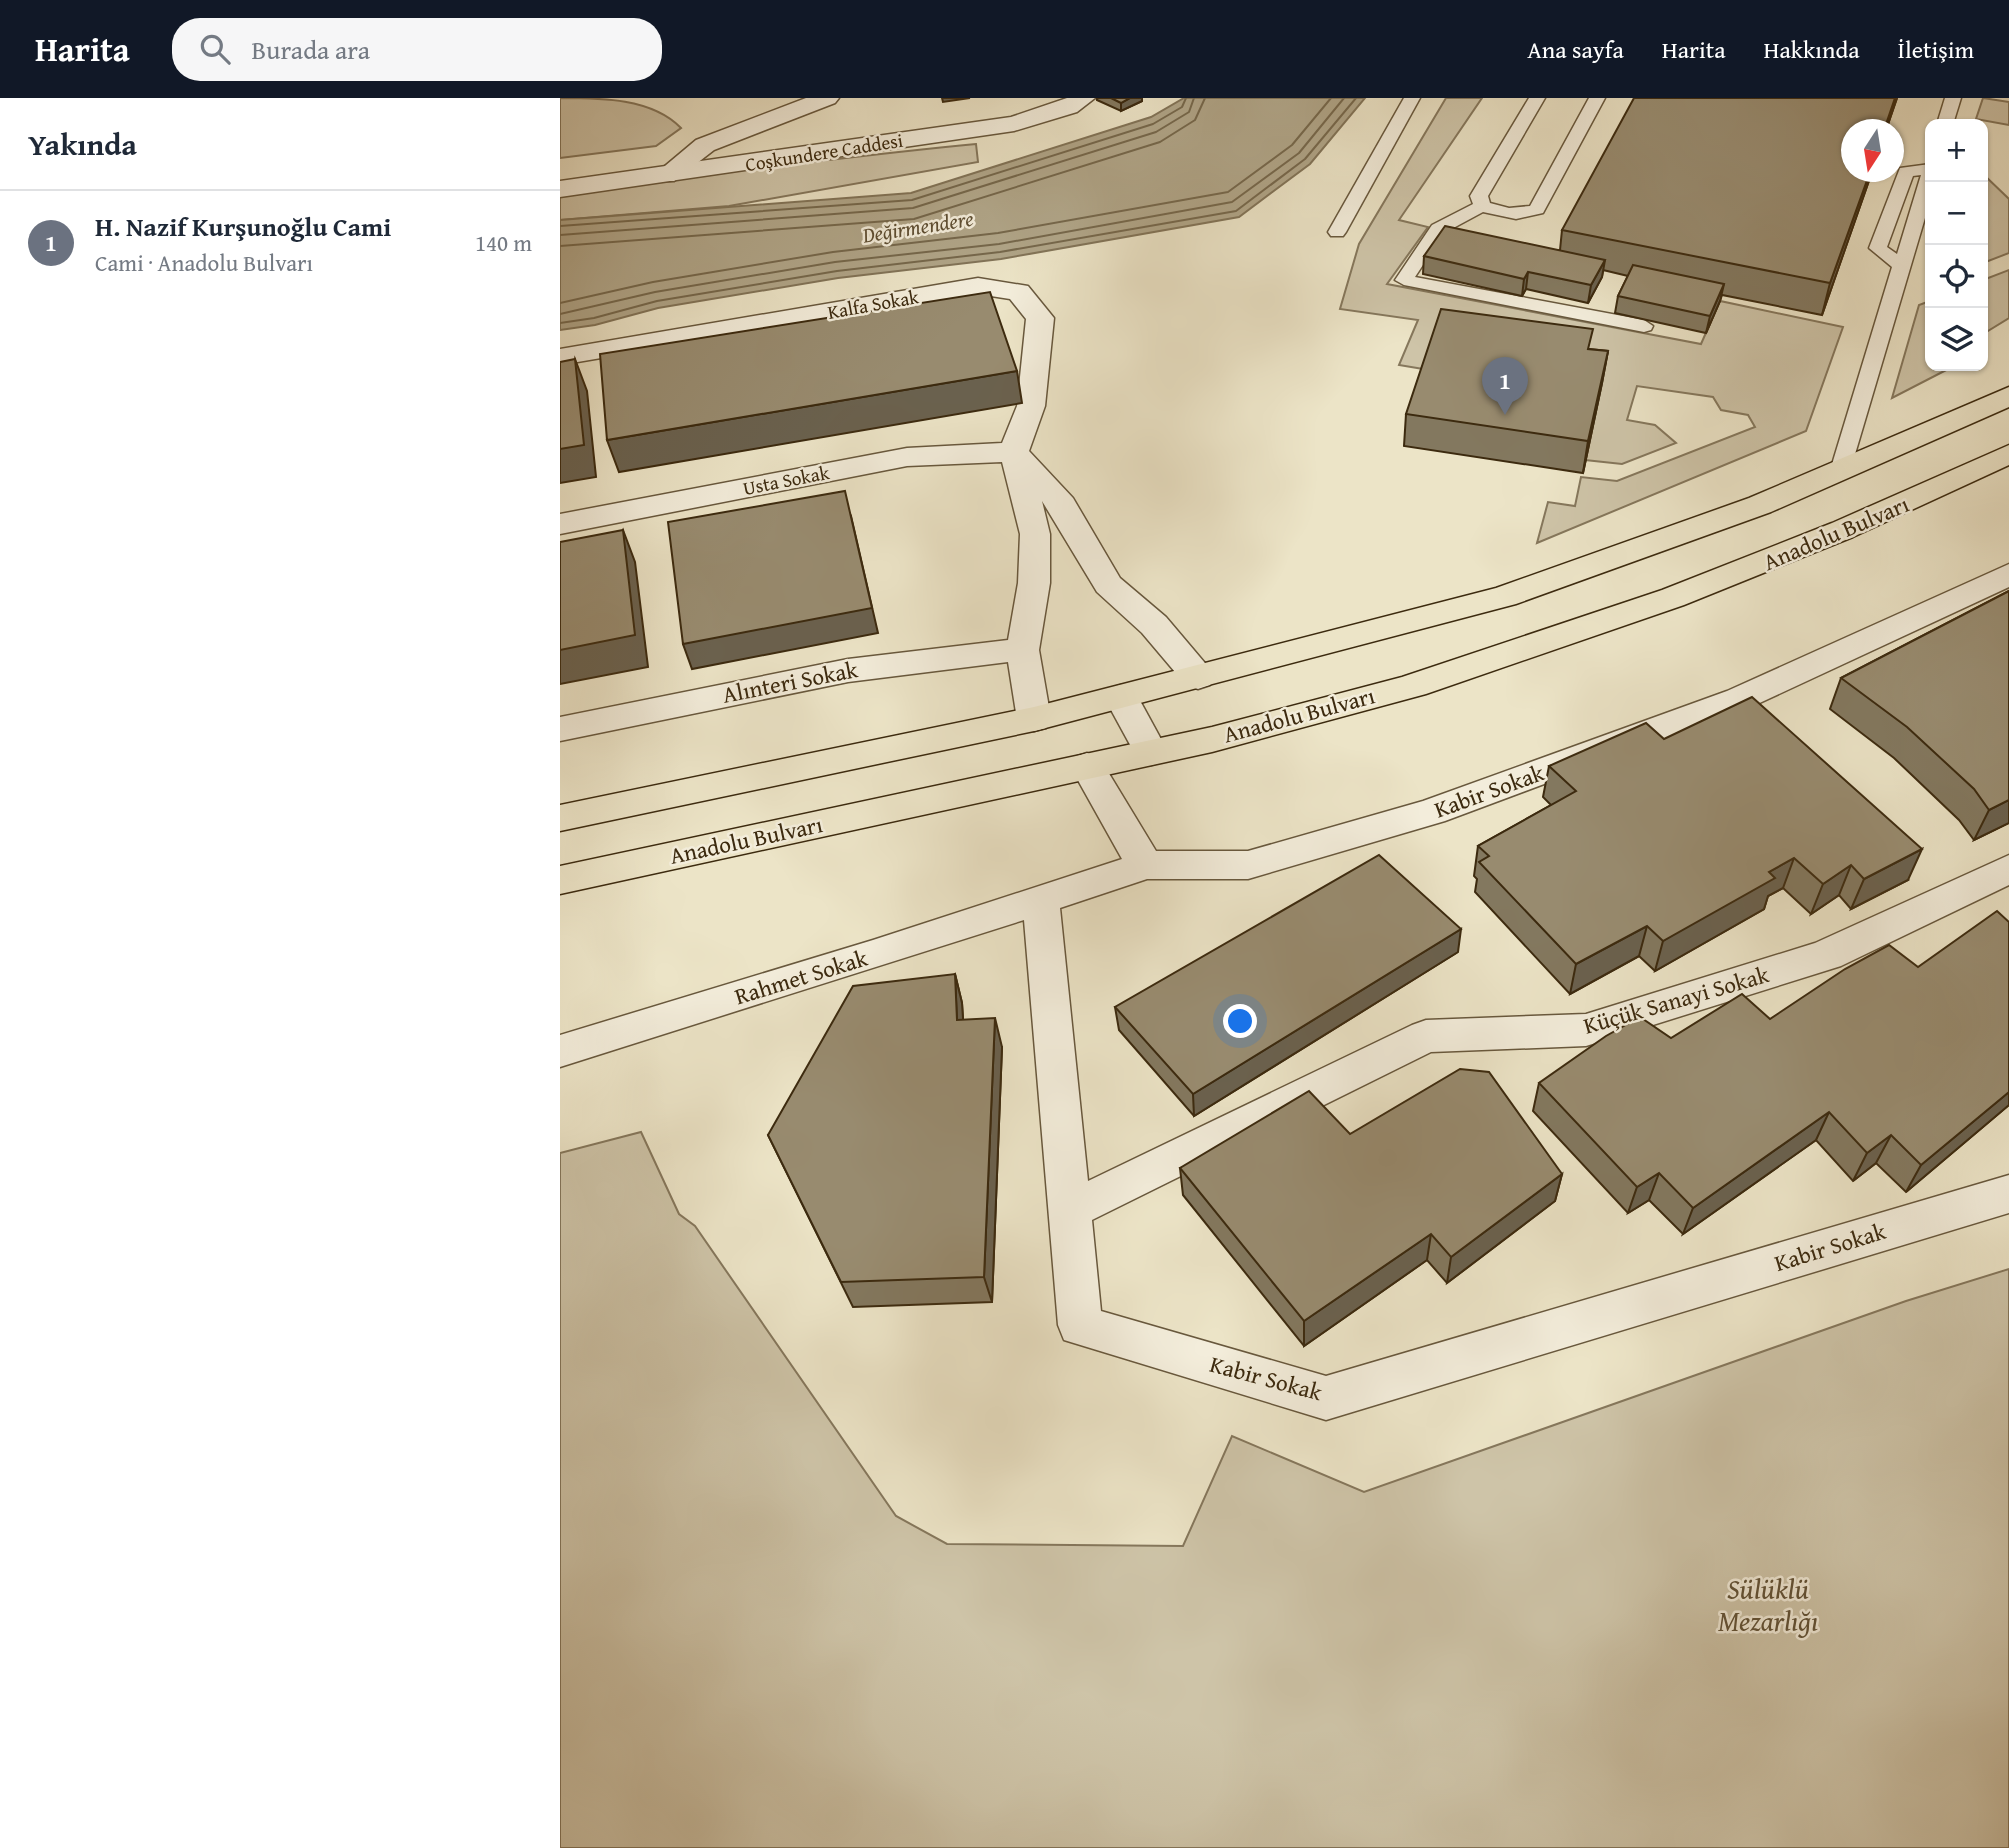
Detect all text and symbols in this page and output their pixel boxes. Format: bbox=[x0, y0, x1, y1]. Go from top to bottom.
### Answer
search box bbox=[172, 18, 662, 81]
text: Harita bbox=[35, 25, 130, 73]
icon: search bbox=[196, 30, 234, 68]
text: Burada ara bbox=[252, 30, 370, 69]
text: Ana sayfa bbox=[1527, 32, 1624, 67]
text: Harita bbox=[1662, 32, 1726, 67]
text: Hakkında bbox=[1764, 32, 1860, 67]
text: İletişim bbox=[1898, 32, 1974, 67]
north arrow bbox=[1841, 119, 1904, 182]
map controls bbox=[1925, 119, 1988, 371]
button: + bbox=[1925, 119, 1988, 182]
text: Yakında bbox=[28, 122, 137, 166]
street label: Coşkundere Caddesi bbox=[743, 126, 905, 178]
button: − bbox=[1925, 182, 1988, 245]
water label: Değirmendere bbox=[859, 202, 976, 251]
text: H. Nazif Kurşunoğlu Cami bbox=[95, 207, 391, 246]
text: 1 bbox=[45, 226, 57, 259]
text: 140 m bbox=[475, 226, 532, 259]
button: locate bbox=[1925, 245, 1988, 308]
text: Cami · Anadolu Bulvarı bbox=[95, 246, 313, 279]
street label: Kalfa Sokak bbox=[825, 282, 921, 326]
button: layers bbox=[1925, 308, 1988, 371]
pin: 1 bbox=[1482, 357, 1528, 415]
street label: Usta Sokak bbox=[741, 458, 832, 502]
street label: Anadolu Bulvarı bbox=[1758, 487, 1914, 578]
street label: Alınteri Sokak bbox=[720, 652, 861, 711]
street label: Anadolu Bulvarı bbox=[1220, 678, 1378, 751]
street label: Kabir Sokak bbox=[1429, 755, 1549, 826]
street label: Anadolu Bulvarı bbox=[666, 807, 825, 872]
street label: Rahmet Sokak bbox=[731, 941, 871, 1012]
street label: Küçük Sanayi Sokak bbox=[1579, 957, 1773, 1042]
your location bbox=[1223, 1004, 1257, 1038]
street label: Kabir Sokak bbox=[1770, 1214, 1890, 1279]
street label: Kabir Sokak bbox=[1207, 1347, 1326, 1408]
park label: Sülüklü Mezarlığı bbox=[1718, 1568, 1818, 1641]

